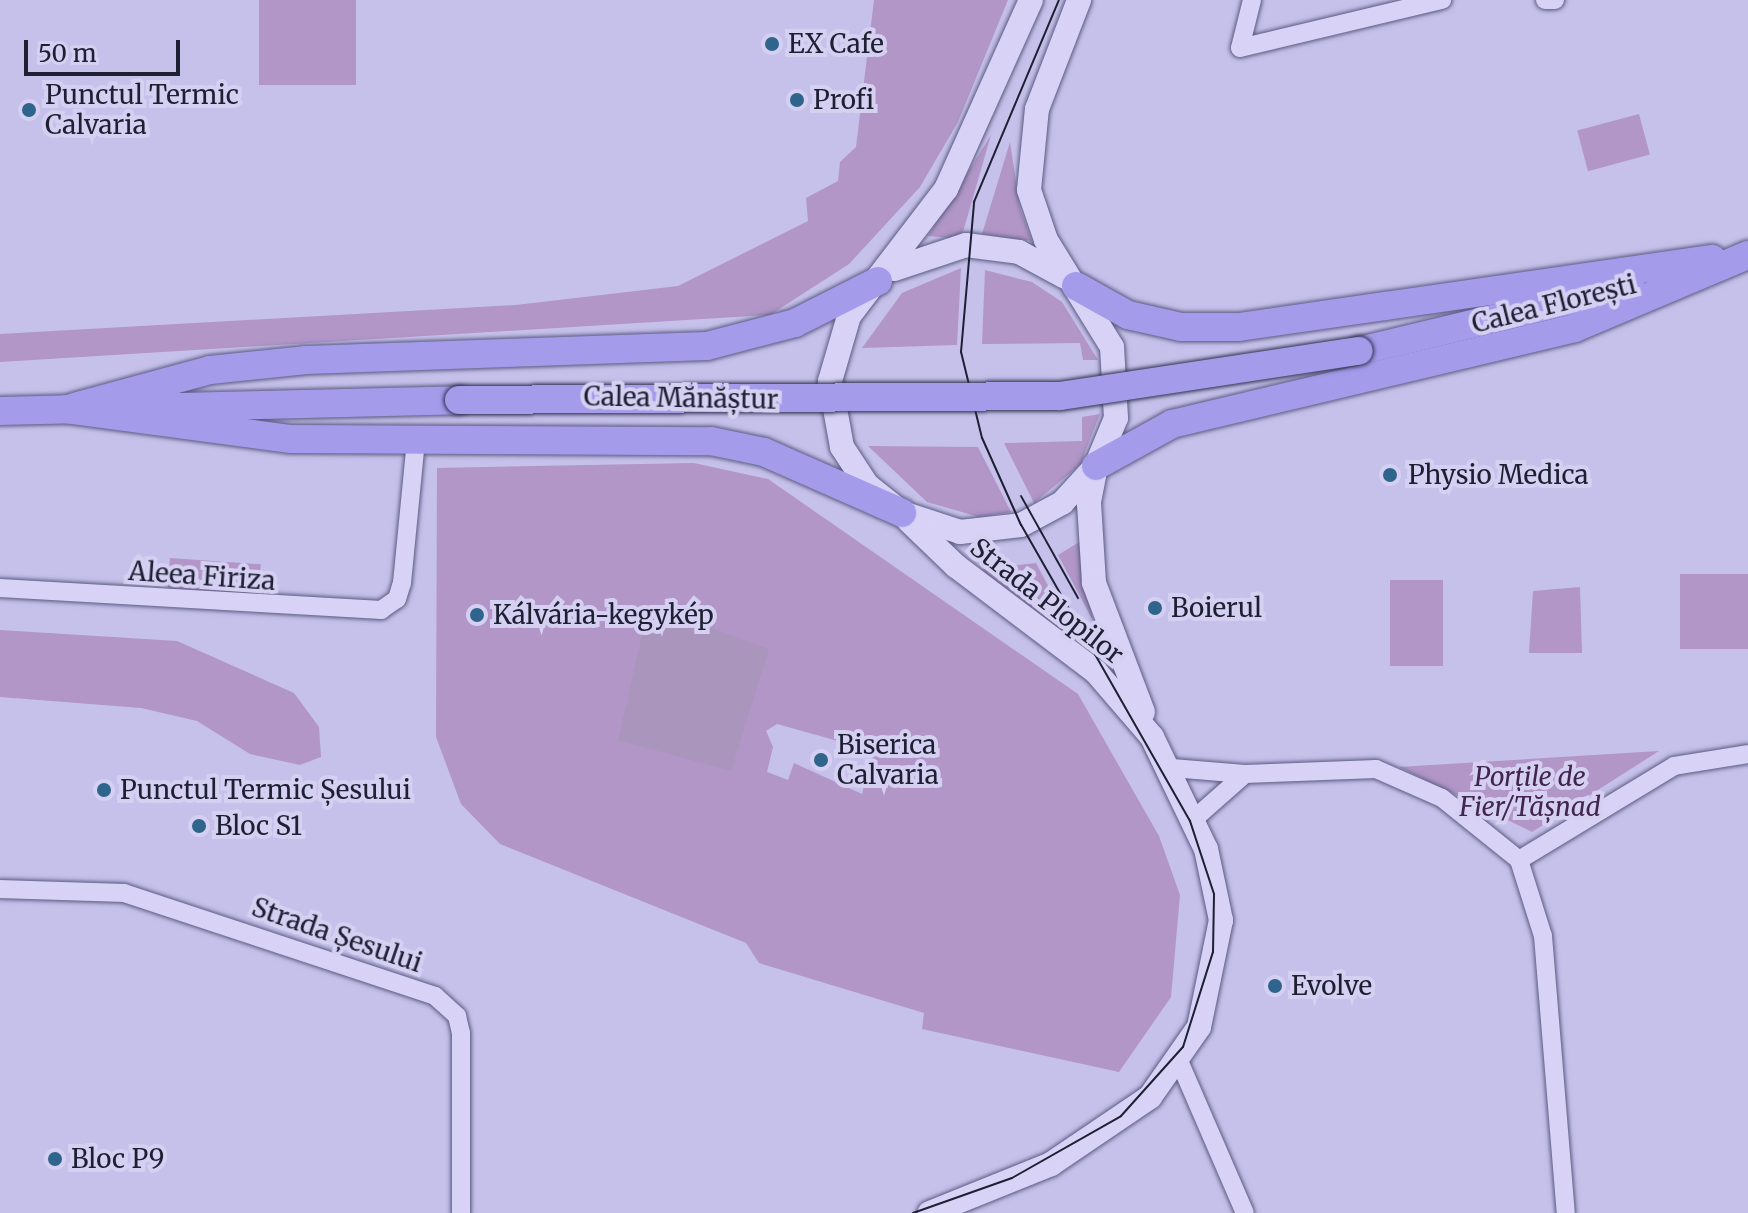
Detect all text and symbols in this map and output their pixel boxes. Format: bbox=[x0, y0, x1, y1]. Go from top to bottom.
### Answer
scale bar bbox=[28, 24, 184, 74]
place label: EX Cafe bbox=[788, 28, 884, 60]
marker: EX Cafe bbox=[763, 35, 781, 53]
text: 50 m bbox=[38, 38, 97, 69]
place label: Punctul Termic Calvaria bbox=[45, 79, 239, 140]
place label: Profi bbox=[813, 84, 874, 116]
marker: Profi bbox=[788, 91, 806, 109]
marker: Punctul Termic Calvaria bbox=[20, 101, 38, 119]
street label: Calea Florești bbox=[1469, 269, 1639, 339]
street label: Calea Mănăștur bbox=[583, 381, 779, 415]
place label: Physio Medica bbox=[1408, 459, 1588, 491]
marker: Physio Medica bbox=[1379, 464, 1401, 486]
street label: Strada Plopilor bbox=[964, 532, 1130, 670]
street label: Aleea Firiza bbox=[127, 555, 277, 597]
place label: Boierul bbox=[1171, 592, 1262, 624]
place label: Kálvária-kegykép bbox=[493, 599, 714, 631]
marker: Boierul bbox=[1146, 599, 1164, 617]
marker: Kálvária-kegykép bbox=[468, 606, 486, 624]
place label: Biserica Calvaria bbox=[837, 729, 939, 790]
marker: Biserica Calvaria bbox=[812, 751, 830, 769]
park label: Porțile de Fier/Tășnad bbox=[1459, 761, 1601, 822]
place label: Punctul Termic Șesului bbox=[120, 774, 411, 806]
marker: Punctul Termic Șesului bbox=[95, 781, 113, 799]
place label: Bloc S1 bbox=[215, 810, 302, 842]
marker: Bloc S1 bbox=[190, 817, 208, 835]
street label: Strada Șesului bbox=[248, 891, 426, 979]
place label: Evolve bbox=[1291, 970, 1372, 1002]
marker: Evolve bbox=[1266, 977, 1284, 995]
place label: Bloc P9 bbox=[71, 1143, 164, 1175]
marker: Bloc P9 bbox=[46, 1150, 64, 1168]

